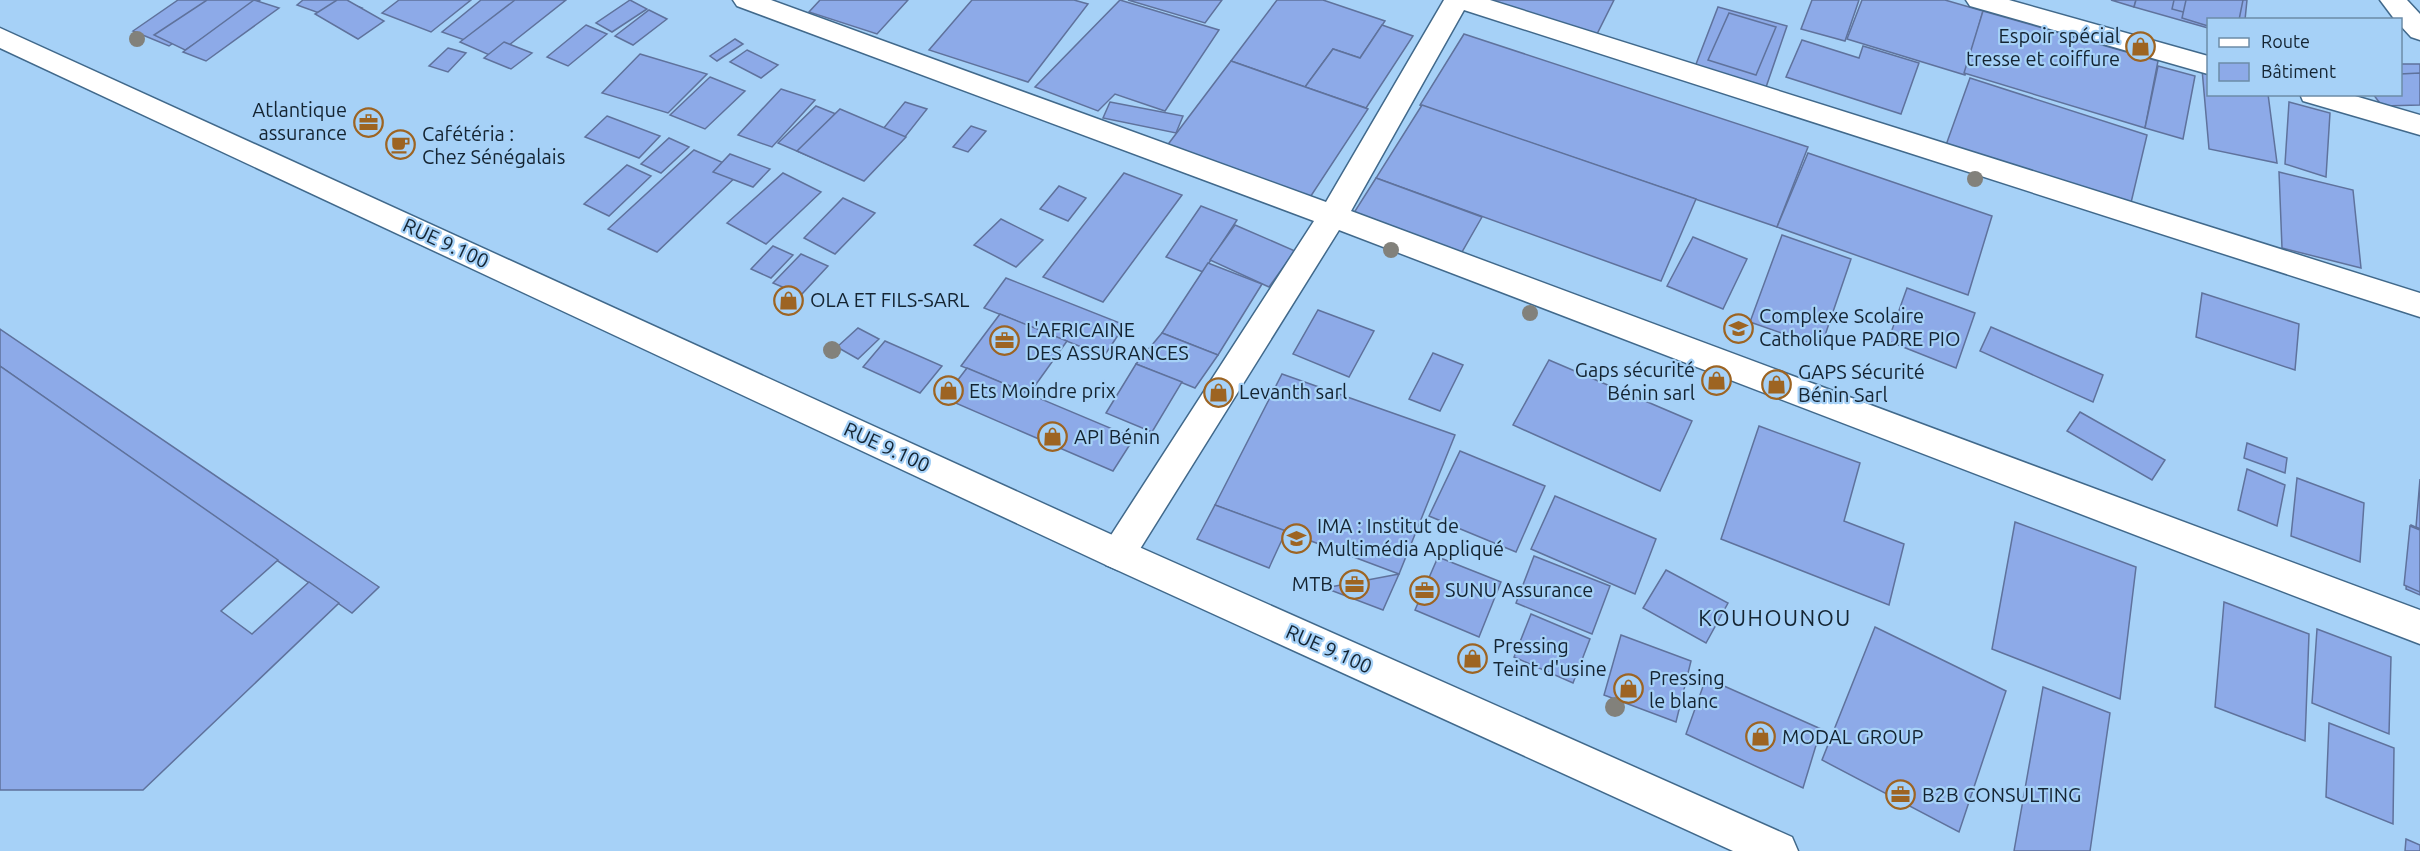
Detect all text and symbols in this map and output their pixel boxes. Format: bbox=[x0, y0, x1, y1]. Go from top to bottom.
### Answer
legend bbox=[2207, 18, 2402, 96]
place label: Espoir spécial tresse et coiffure bbox=[1966, 24, 2120, 70]
shop icon: Espoir spécial tresse et coiffure bbox=[2125, 31, 2157, 63]
text: Route bbox=[2261, 31, 2310, 51]
text: Bâtiment bbox=[2261, 61, 2336, 81]
place label: Atlantique assurance bbox=[252, 98, 347, 144]
office icon: Atlantique assurance bbox=[352, 106, 384, 138]
place label: Cafétéria : Chez Sénégalais bbox=[422, 122, 565, 168]
cafe icon: Cafétéria : Chez Sénégalais bbox=[385, 129, 417, 161]
street label: RUE 9.100 bbox=[400, 213, 493, 272]
shop icon: OLA ET FILS-SARL bbox=[773, 284, 805, 316]
place label: OLA ET FILS-SARL bbox=[810, 288, 969, 311]
place label: Complexe Scolaire Catholique PADRE PIO bbox=[1759, 304, 1961, 350]
school or university icon: Complexe Scolaire Catholique PADRE PIO bbox=[1722, 312, 1754, 344]
place label: L'AFRICAINE DES ASSURANCES bbox=[1026, 318, 1189, 364]
office icon: L'AFRICAINE DES ASSURANCES bbox=[989, 325, 1021, 357]
place label: Gaps sécurité Bénin sarl bbox=[1575, 358, 1695, 404]
place label: GAPS Sécurité Bénin Sarl bbox=[1798, 360, 1925, 406]
shop icon: Gaps sécurité Bénin sarl bbox=[1700, 365, 1732, 397]
shop icon: GAPS Sécurité Bénin Sarl bbox=[1761, 368, 1793, 400]
shop icon: Ets Moindre prix bbox=[932, 375, 964, 407]
shop icon: Levanth sarl bbox=[1202, 376, 1234, 408]
place label: Ets Moindre prix bbox=[969, 379, 1116, 402]
place label: Levanth sarl bbox=[1239, 380, 1347, 403]
street label: RUE 9.100 bbox=[841, 417, 934, 476]
shop icon: API Bénin bbox=[1037, 421, 1069, 453]
place label: API Bénin bbox=[1074, 425, 1160, 448]
place label: IMA : Institut de Multimédia Appliqué bbox=[1317, 514, 1504, 560]
school or university icon: IMA : Institut de Multimédia Appliqué bbox=[1280, 522, 1312, 554]
office icon: MTB bbox=[1338, 568, 1370, 600]
place label: MTB bbox=[1292, 572, 1333, 595]
office icon: SUNU Assurance bbox=[1408, 574, 1440, 606]
place label: SUNU Assurance bbox=[1445, 578, 1593, 601]
district label: KOUHOUNOU bbox=[1698, 605, 1852, 630]
street label: RUE 9.100 bbox=[1283, 619, 1376, 678]
place label: Pressing Teint d'usine bbox=[1493, 634, 1607, 680]
shop icon: Pressing Teint d'usine bbox=[1456, 642, 1488, 674]
place label: Pressing le blanc bbox=[1649, 666, 1725, 712]
shop icon: Pressing le blanc bbox=[1612, 673, 1644, 705]
shop icon: MODAL GROUP bbox=[1745, 721, 1777, 753]
place label: MODAL GROUP bbox=[1782, 725, 1923, 748]
office icon: B2B CONSULTING bbox=[1885, 779, 1917, 811]
place label: B2B CONSULTING bbox=[1922, 783, 2081, 806]

